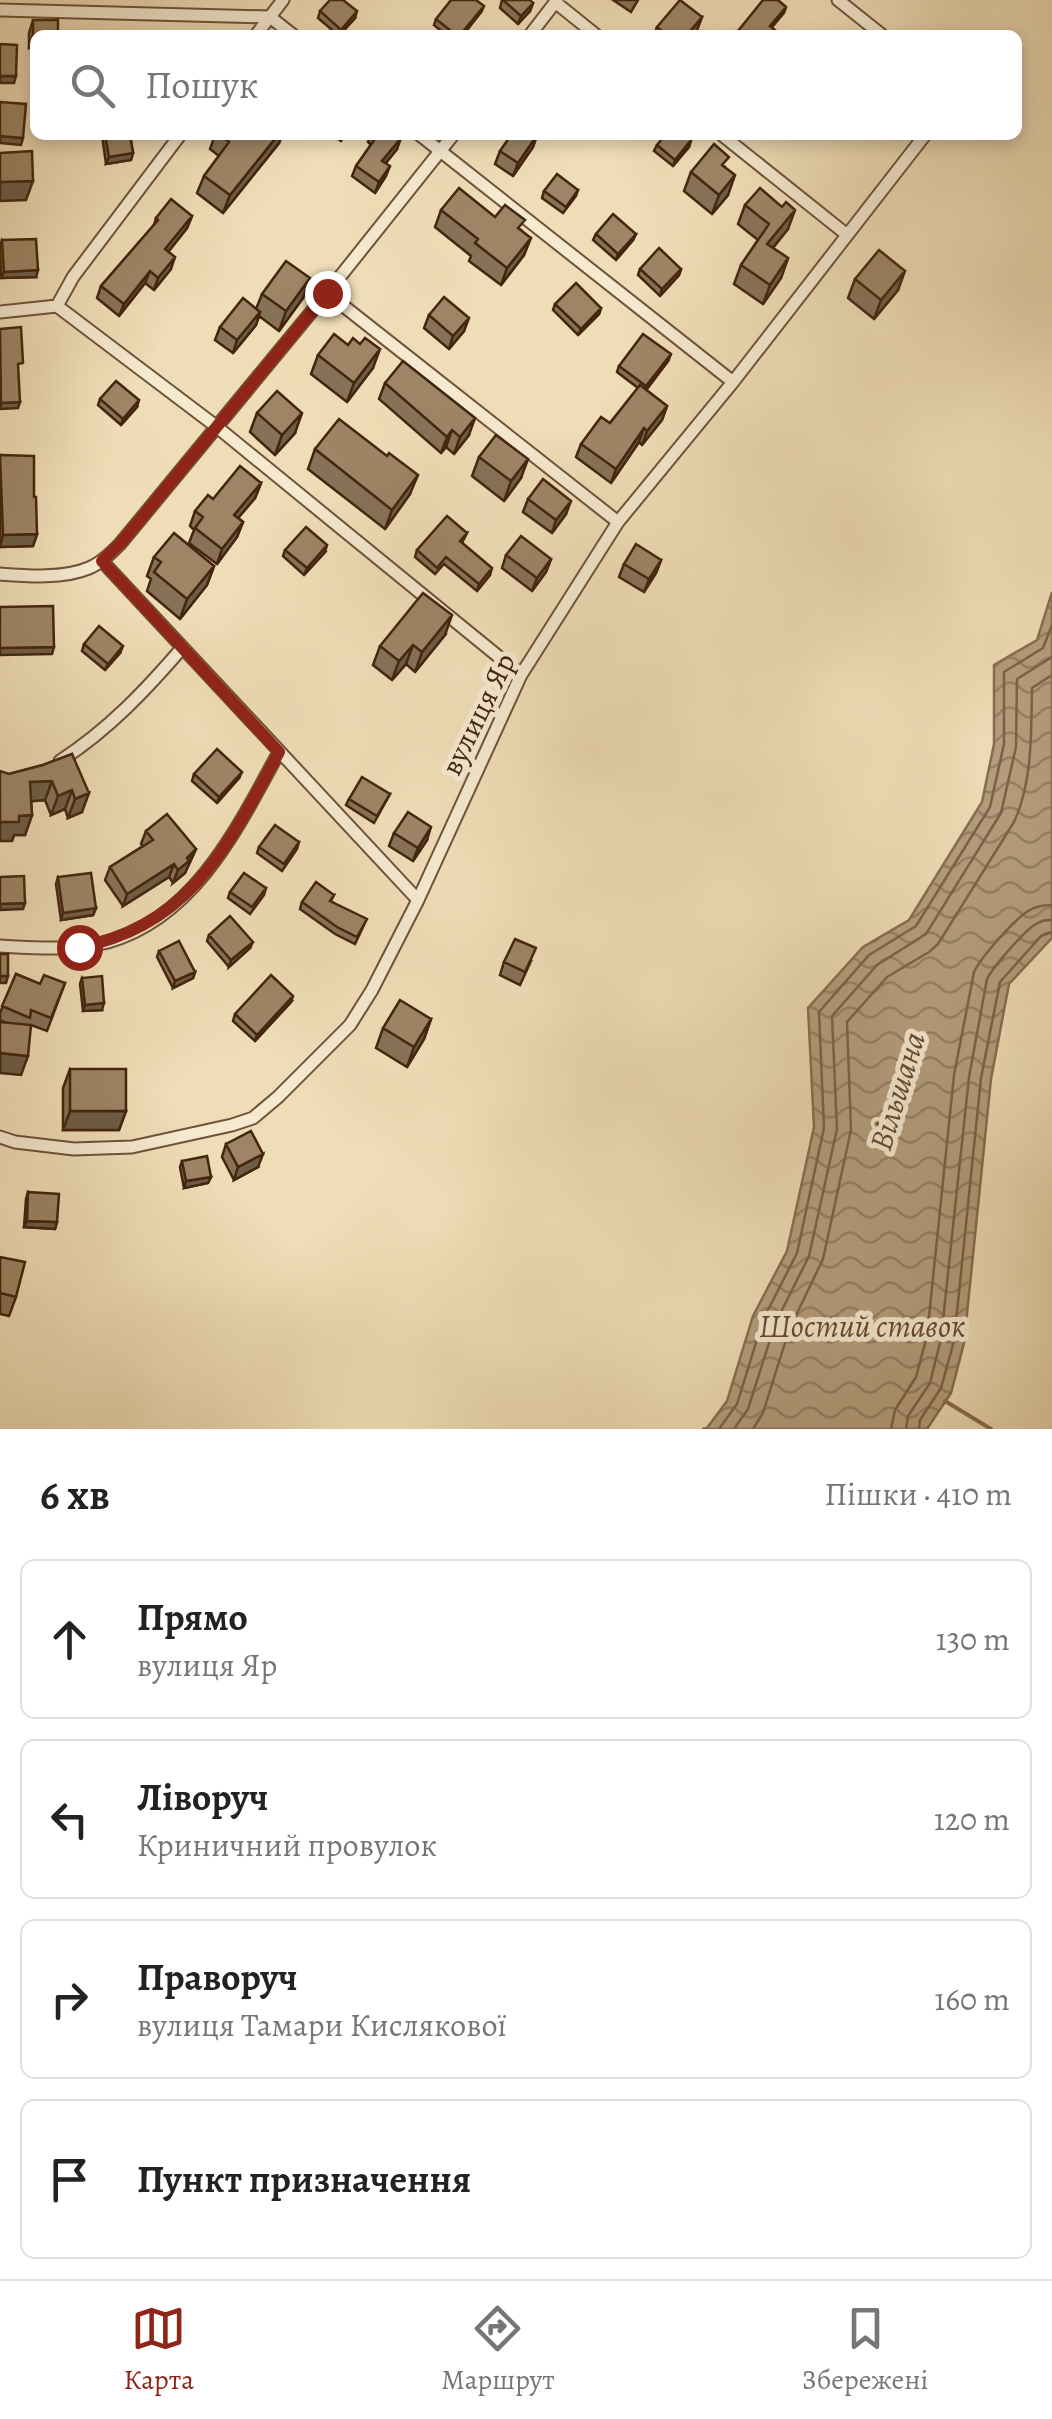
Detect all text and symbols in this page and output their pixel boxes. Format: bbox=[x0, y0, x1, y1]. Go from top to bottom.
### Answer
search box bbox=[30, 30, 1022, 140]
icon: search bbox=[65, 58, 120, 113]
text: Пошук bbox=[145, 59, 258, 111]
route end bbox=[305, 271, 351, 317]
street label: вулиця Яр bbox=[431, 646, 525, 782]
route start bbox=[57, 925, 103, 971]
water label: Вільшана bbox=[858, 1026, 936, 1156]
water label: Шостий ставок bbox=[759, 1304, 965, 1348]
text: 6 хв bbox=[40, 1466, 110, 1523]
text: Пішки · 410 m bbox=[825, 1472, 1012, 1516]
text: Прямо bbox=[137, 1591, 248, 1643]
icon: ahead bbox=[42, 1612, 97, 1667]
text: 130 m bbox=[936, 1617, 1010, 1661]
text: вулиця Яр bbox=[137, 1643, 277, 1687]
text: Ліворуч bbox=[137, 1771, 268, 1823]
icon: left bbox=[42, 1792, 97, 1847]
text: 120 m bbox=[934, 1797, 1010, 1841]
text: Криничний провулок bbox=[137, 1823, 437, 1867]
text: Праворуч bbox=[137, 1951, 298, 2003]
icon: right bbox=[42, 1972, 97, 2027]
text: 160 m bbox=[934, 1977, 1010, 2021]
text: вулиця Тамари Кислякової bbox=[137, 2003, 507, 2047]
icon: arrive bbox=[42, 2152, 97, 2207]
text: Пункт призначення bbox=[137, 2153, 471, 2205]
tab: Карта bbox=[124, 2301, 194, 2399]
tab: Маршрут bbox=[441, 2301, 555, 2399]
tab: Збережені bbox=[802, 2301, 928, 2399]

